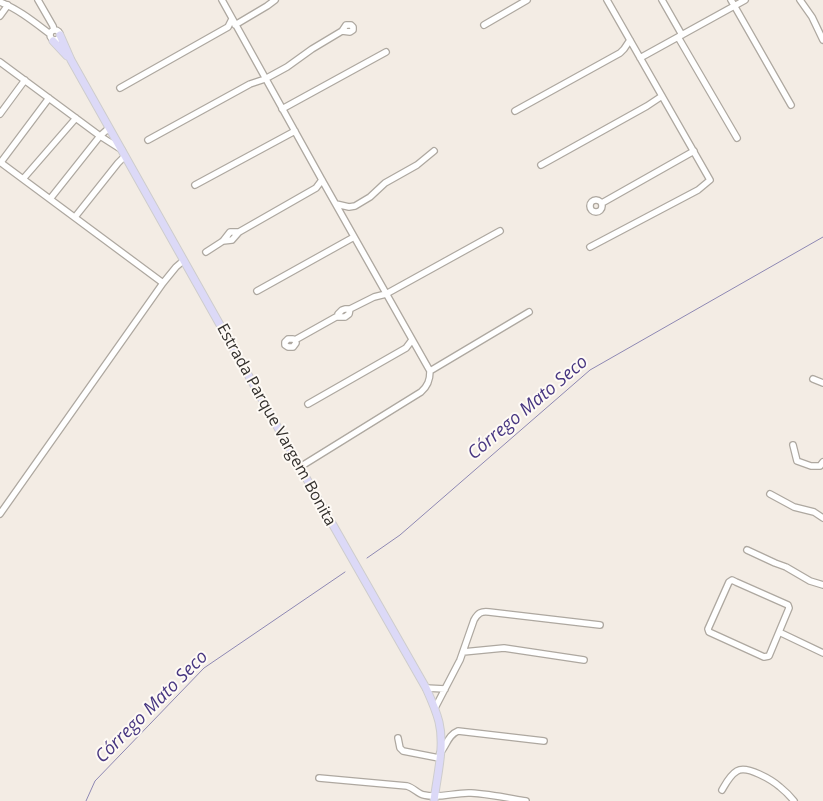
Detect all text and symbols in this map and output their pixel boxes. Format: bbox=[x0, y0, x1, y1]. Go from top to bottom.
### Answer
street label: Estrada Parque Vargem Bonita bbox=[212, 321, 340, 529]
water label: Córrego Mato Seco bbox=[463, 351, 593, 465]
water label: Córrego Mato Seco bbox=[91, 646, 213, 768]

